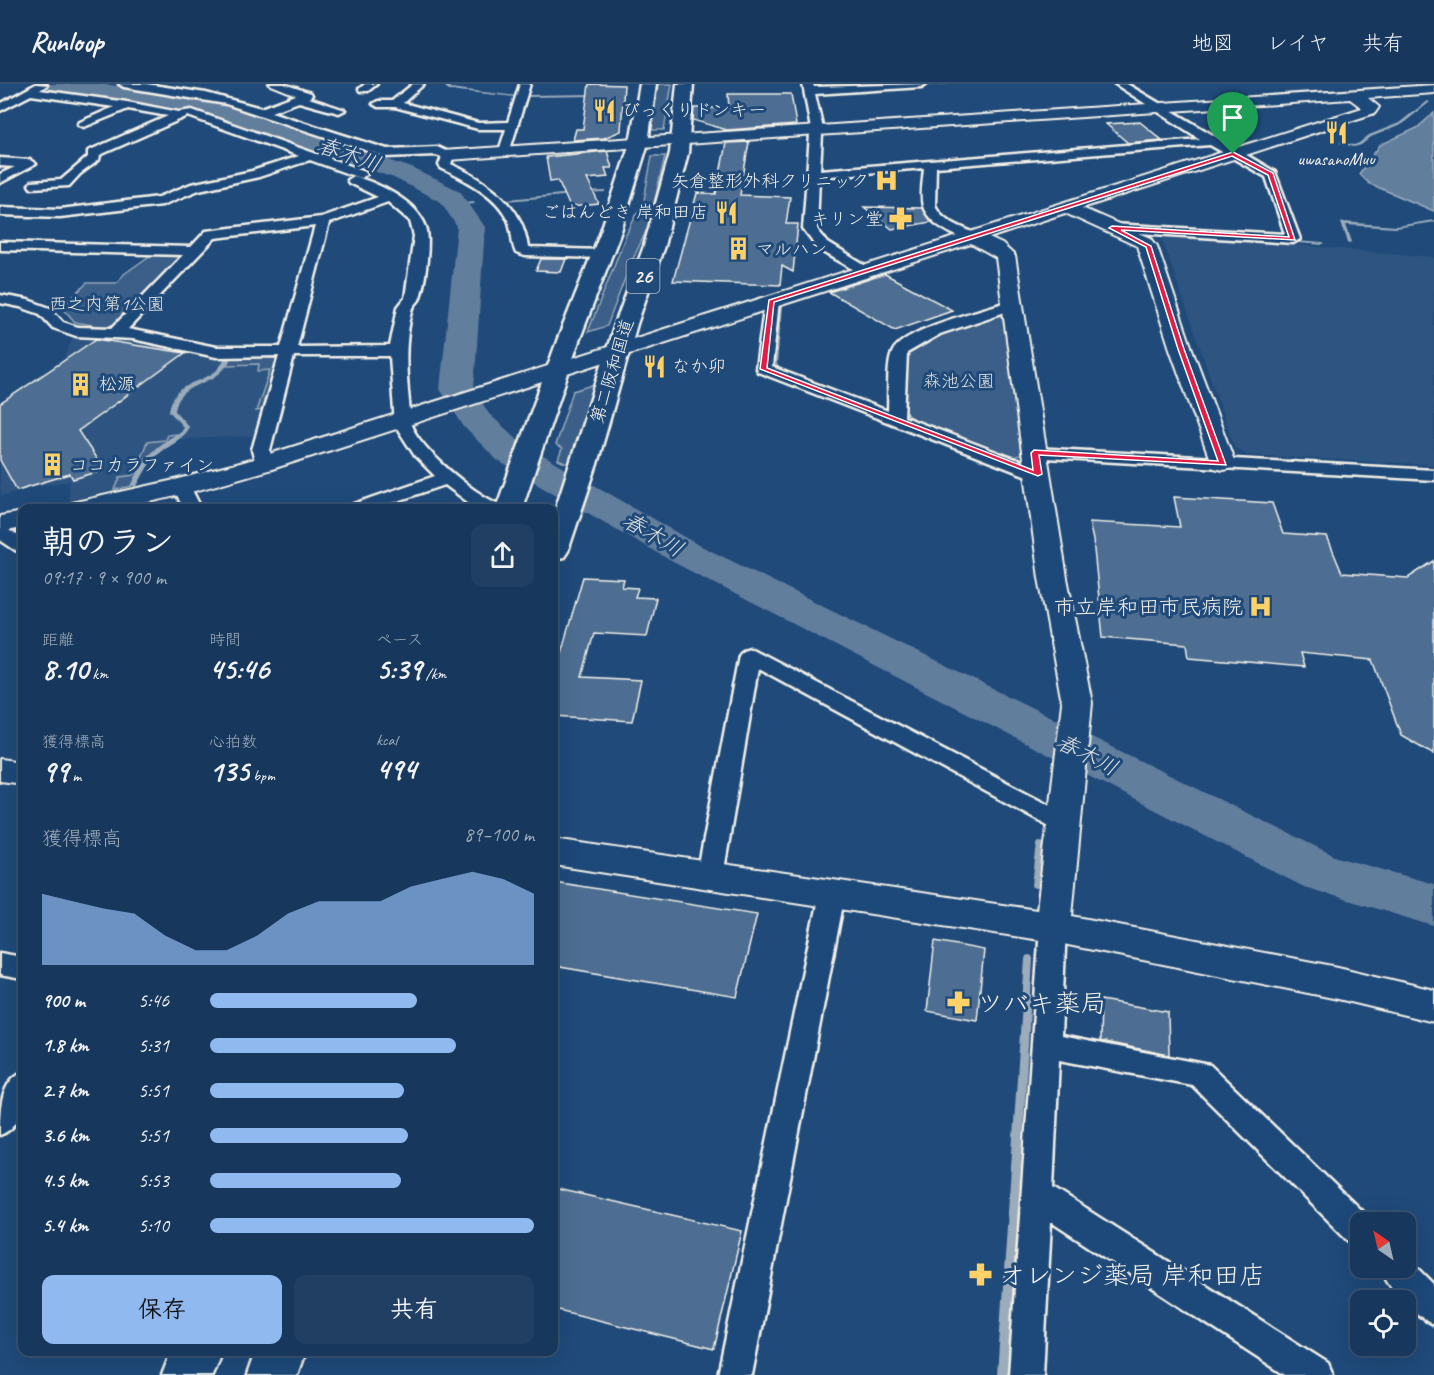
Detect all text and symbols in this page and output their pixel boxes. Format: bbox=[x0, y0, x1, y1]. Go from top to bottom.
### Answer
text: Runloop bbox=[30, 24, 103, 59]
text: 地図 bbox=[1192, 30, 1234, 56]
text: レイヤ bbox=[1267, 30, 1329, 56]
text: 共有 bbox=[1362, 30, 1404, 56]
pin bbox=[1207, 92, 1258, 154]
restaurant icon: びっくりドンキー bbox=[591, 97, 617, 123]
place label: びっくりドンキー bbox=[622, 99, 766, 121]
icon: arrive bbox=[1216, 101, 1249, 134]
restaurant icon: uwasanoMuu bbox=[1323, 120, 1349, 146]
water label: 春木川 bbox=[313, 131, 385, 179]
place label: uwasanoMuu bbox=[1297, 148, 1376, 170]
hospital icon: 矢倉整形外科クリニック bbox=[874, 168, 900, 194]
place label: 矢倉整形外科クリニック bbox=[671, 170, 869, 192]
restaurant icon: ごはんどき 岸和田店 bbox=[713, 199, 739, 225]
place label: ごはんどき 岸和田店 bbox=[542, 201, 708, 223]
pharmacy icon: キリン堂 bbox=[888, 206, 914, 232]
place label: キリン堂 bbox=[811, 208, 883, 230]
building icon: マルハン bbox=[725, 236, 751, 262]
place label: マルハン bbox=[756, 238, 827, 260]
road number: 26 bbox=[626, 259, 660, 293]
park label: 西之内第1公園 bbox=[49, 293, 165, 315]
street label: 第二阪和国道 bbox=[586, 316, 638, 426]
restaurant icon: なか卯 bbox=[641, 353, 667, 379]
place label: なか卯 bbox=[672, 355, 726, 377]
park label: 森池公園 bbox=[923, 370, 995, 392]
building icon: 松源 bbox=[68, 371, 94, 397]
place label: 松源 bbox=[99, 373, 135, 395]
building icon: ココカラファイン bbox=[39, 452, 65, 478]
place label: ココカラファイン bbox=[70, 454, 214, 476]
water label: 春木川 bbox=[617, 506, 689, 564]
text: 朝のラン bbox=[42, 521, 174, 563]
button: share bbox=[471, 524, 534, 587]
text: 09:17 · 9 × 900 m bbox=[42, 565, 166, 590]
place label: 市立岸和田市民病院 bbox=[1054, 594, 1243, 620]
hospital icon: 市立岸和田市民病院 bbox=[1248, 594, 1274, 620]
text: 距離 bbox=[42, 630, 74, 650]
text: 時間 bbox=[209, 630, 241, 650]
text: ペース bbox=[376, 630, 423, 650]
text: 8.10 bbox=[42, 650, 88, 688]
text: 45:46 bbox=[209, 650, 269, 688]
text: 5:39 bbox=[376, 650, 422, 688]
text: km bbox=[88, 664, 108, 684]
text: /km bbox=[422, 664, 446, 684]
water label: 春木川 bbox=[1051, 728, 1123, 782]
text: kcal bbox=[376, 730, 397, 750]
text: 獲得標高 bbox=[42, 732, 106, 752]
text: 心拍数 bbox=[209, 732, 257, 752]
text: 494 bbox=[376, 750, 416, 788]
text: 99 bbox=[42, 752, 68, 790]
text: 135 bbox=[209, 752, 249, 790]
text: m bbox=[68, 766, 81, 786]
text: bpm bbox=[249, 766, 275, 786]
text: 89–100 m bbox=[464, 822, 534, 847]
text: 獲得標高 bbox=[42, 826, 122, 851]
place label: ツバキ薬局 bbox=[977, 987, 1106, 1020]
text: 900 m bbox=[42, 988, 85, 1013]
text: 5:46 bbox=[138, 988, 169, 1013]
pharmacy icon: ツバキ薬局 bbox=[946, 990, 972, 1016]
text: 1.8 km bbox=[42, 1033, 89, 1058]
text: 5:31 bbox=[138, 1033, 169, 1058]
text: 2.7 km bbox=[42, 1078, 88, 1103]
text: 5:51 bbox=[138, 1078, 169, 1103]
text: 3.6 km bbox=[42, 1123, 89, 1148]
text: 5:51 bbox=[138, 1123, 169, 1148]
text: 4.5 km bbox=[42, 1168, 88, 1193]
text: 5:53 bbox=[138, 1168, 169, 1193]
north arrow bbox=[1350, 1212, 1416, 1278]
map controls bbox=[1350, 1212, 1416, 1356]
text: 5.4 km bbox=[42, 1213, 88, 1238]
text: 5:10 bbox=[138, 1213, 169, 1238]
place label: オレンジ薬局 岸和田店 bbox=[999, 1259, 1265, 1292]
pharmacy icon: オレンジ薬局 岸和田店 bbox=[968, 1262, 994, 1288]
button: 保存 bbox=[42, 1275, 282, 1344]
button: 共有 bbox=[294, 1275, 534, 1344]
button: locate bbox=[1350, 1290, 1416, 1356]

